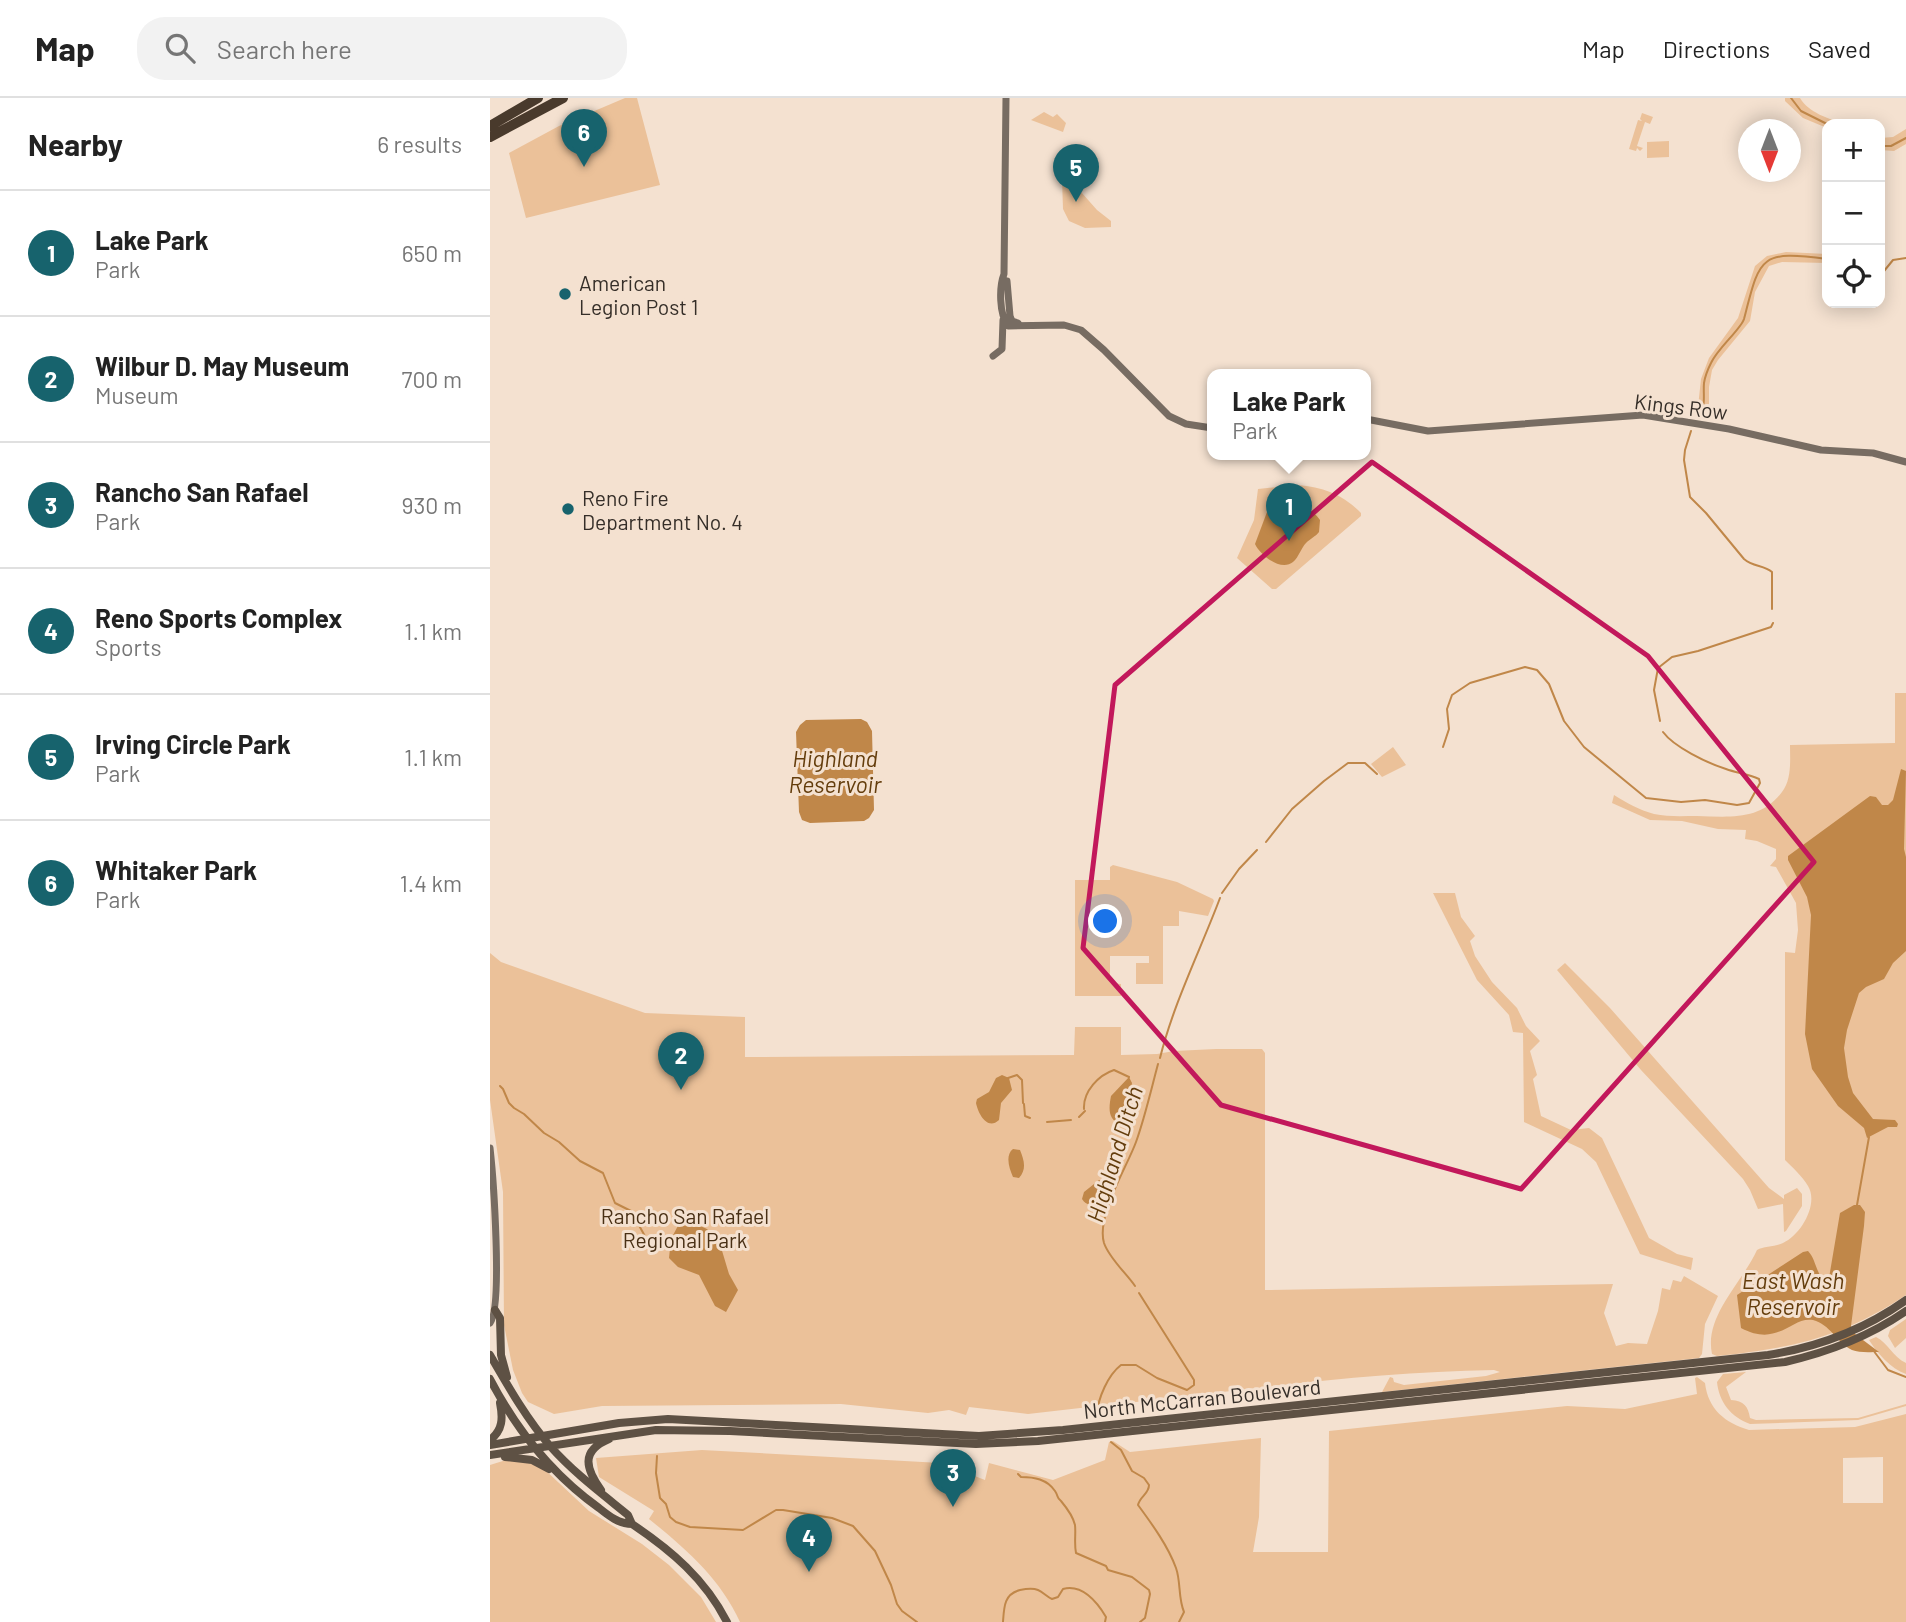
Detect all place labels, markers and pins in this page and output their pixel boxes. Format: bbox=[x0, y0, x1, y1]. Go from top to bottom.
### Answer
pin: 6 bbox=[561, 109, 607, 167]
pin: 5 bbox=[1053, 144, 1099, 202]
place label: American Legion Post 1 bbox=[579, 270, 698, 319]
marker: American Legion Post 1 bbox=[557, 286, 573, 302]
pin: 1 bbox=[1266, 483, 1312, 541]
place label: Reno Fire Department No. 4 bbox=[582, 485, 743, 534]
marker: Reno Fire Department No. 4 bbox=[560, 501, 576, 517]
pin: 2 bbox=[658, 1032, 704, 1090]
pin: 3 bbox=[930, 1449, 976, 1507]
pin: 4 bbox=[786, 1514, 832, 1572]

